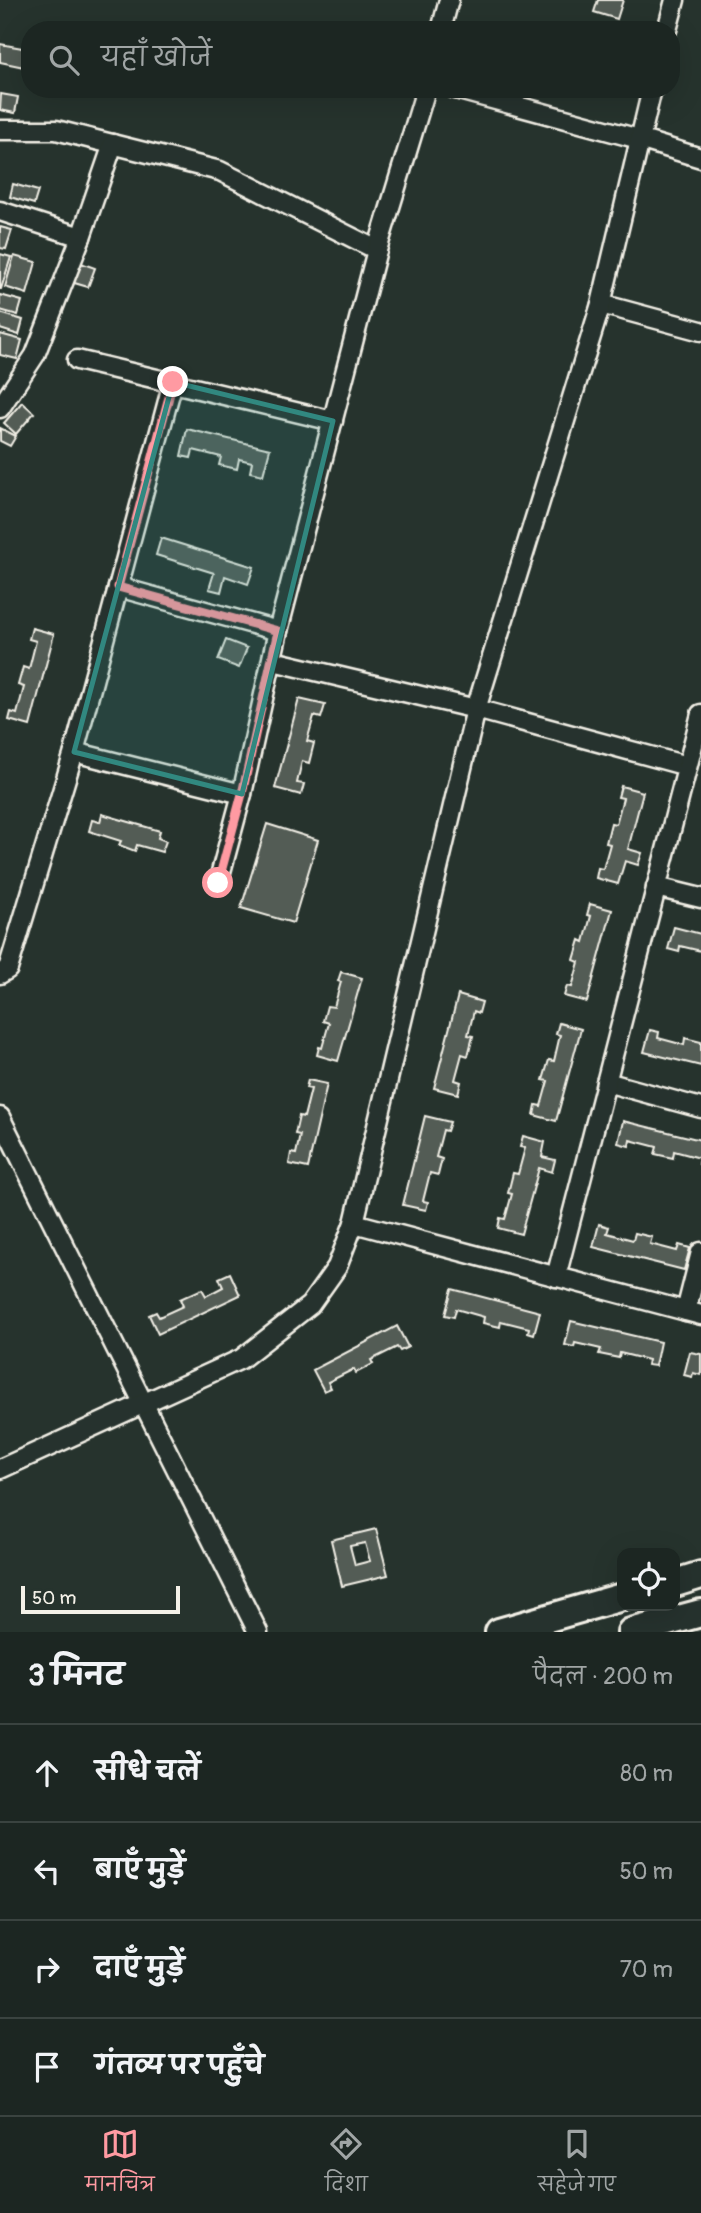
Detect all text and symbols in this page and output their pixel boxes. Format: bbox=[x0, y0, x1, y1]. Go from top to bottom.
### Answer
search box bbox=[21, 21, 680, 98]
icon: search bbox=[45, 41, 83, 79]
text: यहाँ खोजें bbox=[101, 42, 212, 74]
route end bbox=[157, 366, 188, 397]
route start bbox=[202, 867, 233, 898]
map controls bbox=[617, 1548, 680, 1611]
button: locate bbox=[617, 1548, 680, 1611]
scale bar bbox=[21, 1583, 180, 1615]
text: 50 m bbox=[32, 1586, 76, 1610]
text: 3 मिनट bbox=[28, 1657, 124, 1694]
text: पैदल · 200 m bbox=[533, 1662, 673, 1691]
icon: ahead bbox=[28, 1754, 66, 1792]
text: सीधे चलें bbox=[95, 1756, 200, 1788]
text: 80 m bbox=[620, 1759, 673, 1788]
icon: left bbox=[28, 1852, 66, 1890]
text: बाएँ मुड़ें bbox=[95, 1854, 185, 1886]
text: 50 m bbox=[619, 1857, 673, 1886]
icon: right bbox=[28, 1950, 66, 1988]
text: दाएँ मुड़ें bbox=[95, 1952, 184, 1984]
text: 70 m bbox=[620, 1955, 673, 1984]
icon: arrive bbox=[28, 2048, 66, 2086]
text: गंतव्य पर पहुँचे bbox=[95, 2050, 264, 2082]
tab: मानचित्र bbox=[85, 2125, 155, 2205]
tab: दिशा bbox=[325, 2125, 368, 2205]
tab: सहेजे गए bbox=[538, 2125, 616, 2205]

